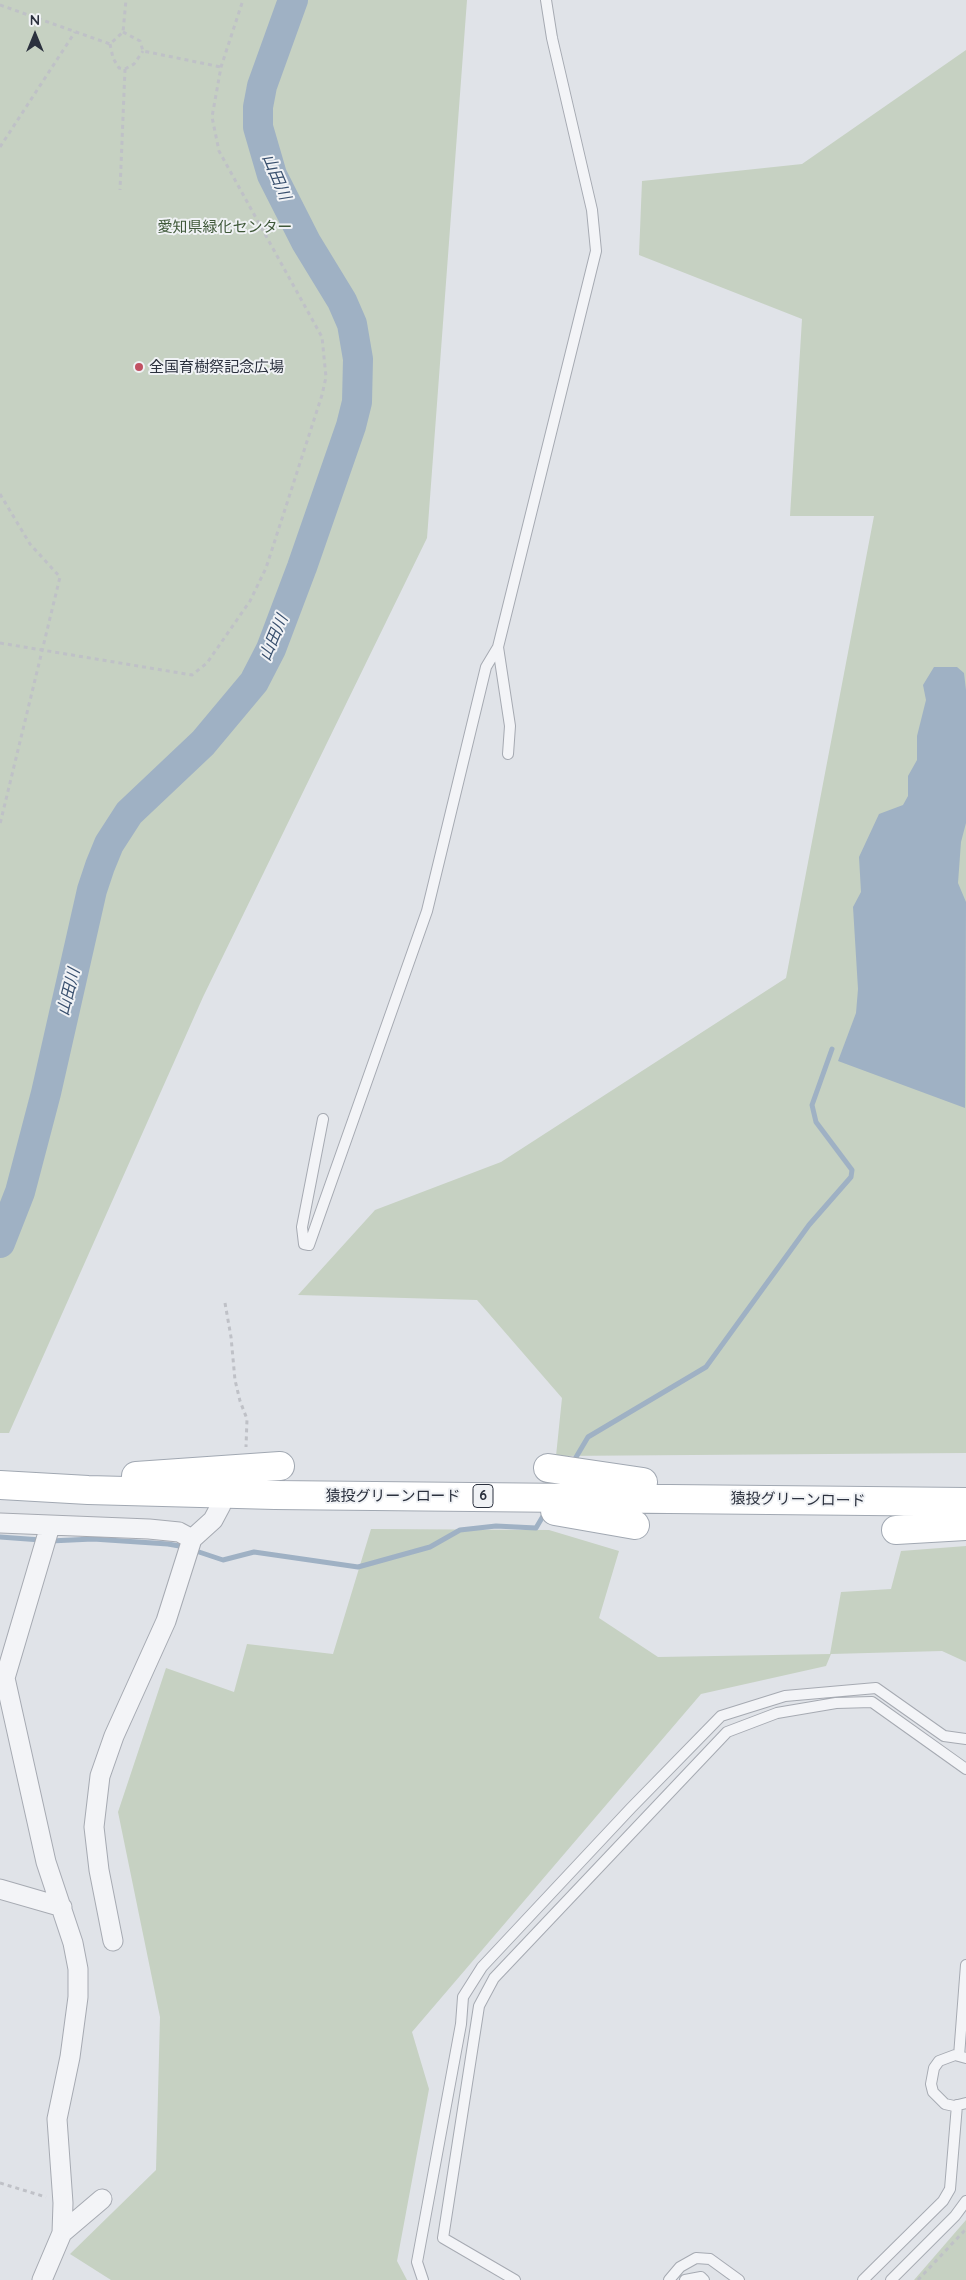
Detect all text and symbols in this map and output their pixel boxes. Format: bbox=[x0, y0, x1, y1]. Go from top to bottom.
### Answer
north arrow bbox=[10, 10, 60, 60]
text: N bbox=[30, 11, 40, 29]
water label: 山田川 bbox=[258, 151, 294, 203]
park label: 愛知県緑化センター bbox=[158, 218, 292, 236]
place label: 全国育樹祭記念広場 bbox=[149, 358, 284, 376]
marker: 全国育樹祭記念広場 bbox=[133, 361, 145, 373]
water label: 山田川 bbox=[256, 612, 292, 664]
water label: 山田川 bbox=[54, 966, 84, 1018]
road number: 6 bbox=[473, 1484, 493, 1508]
street label: 猿投グリーンロード bbox=[326, 1487, 460, 1505]
street label: 猿投グリーンロード bbox=[730, 1490, 866, 1510]

